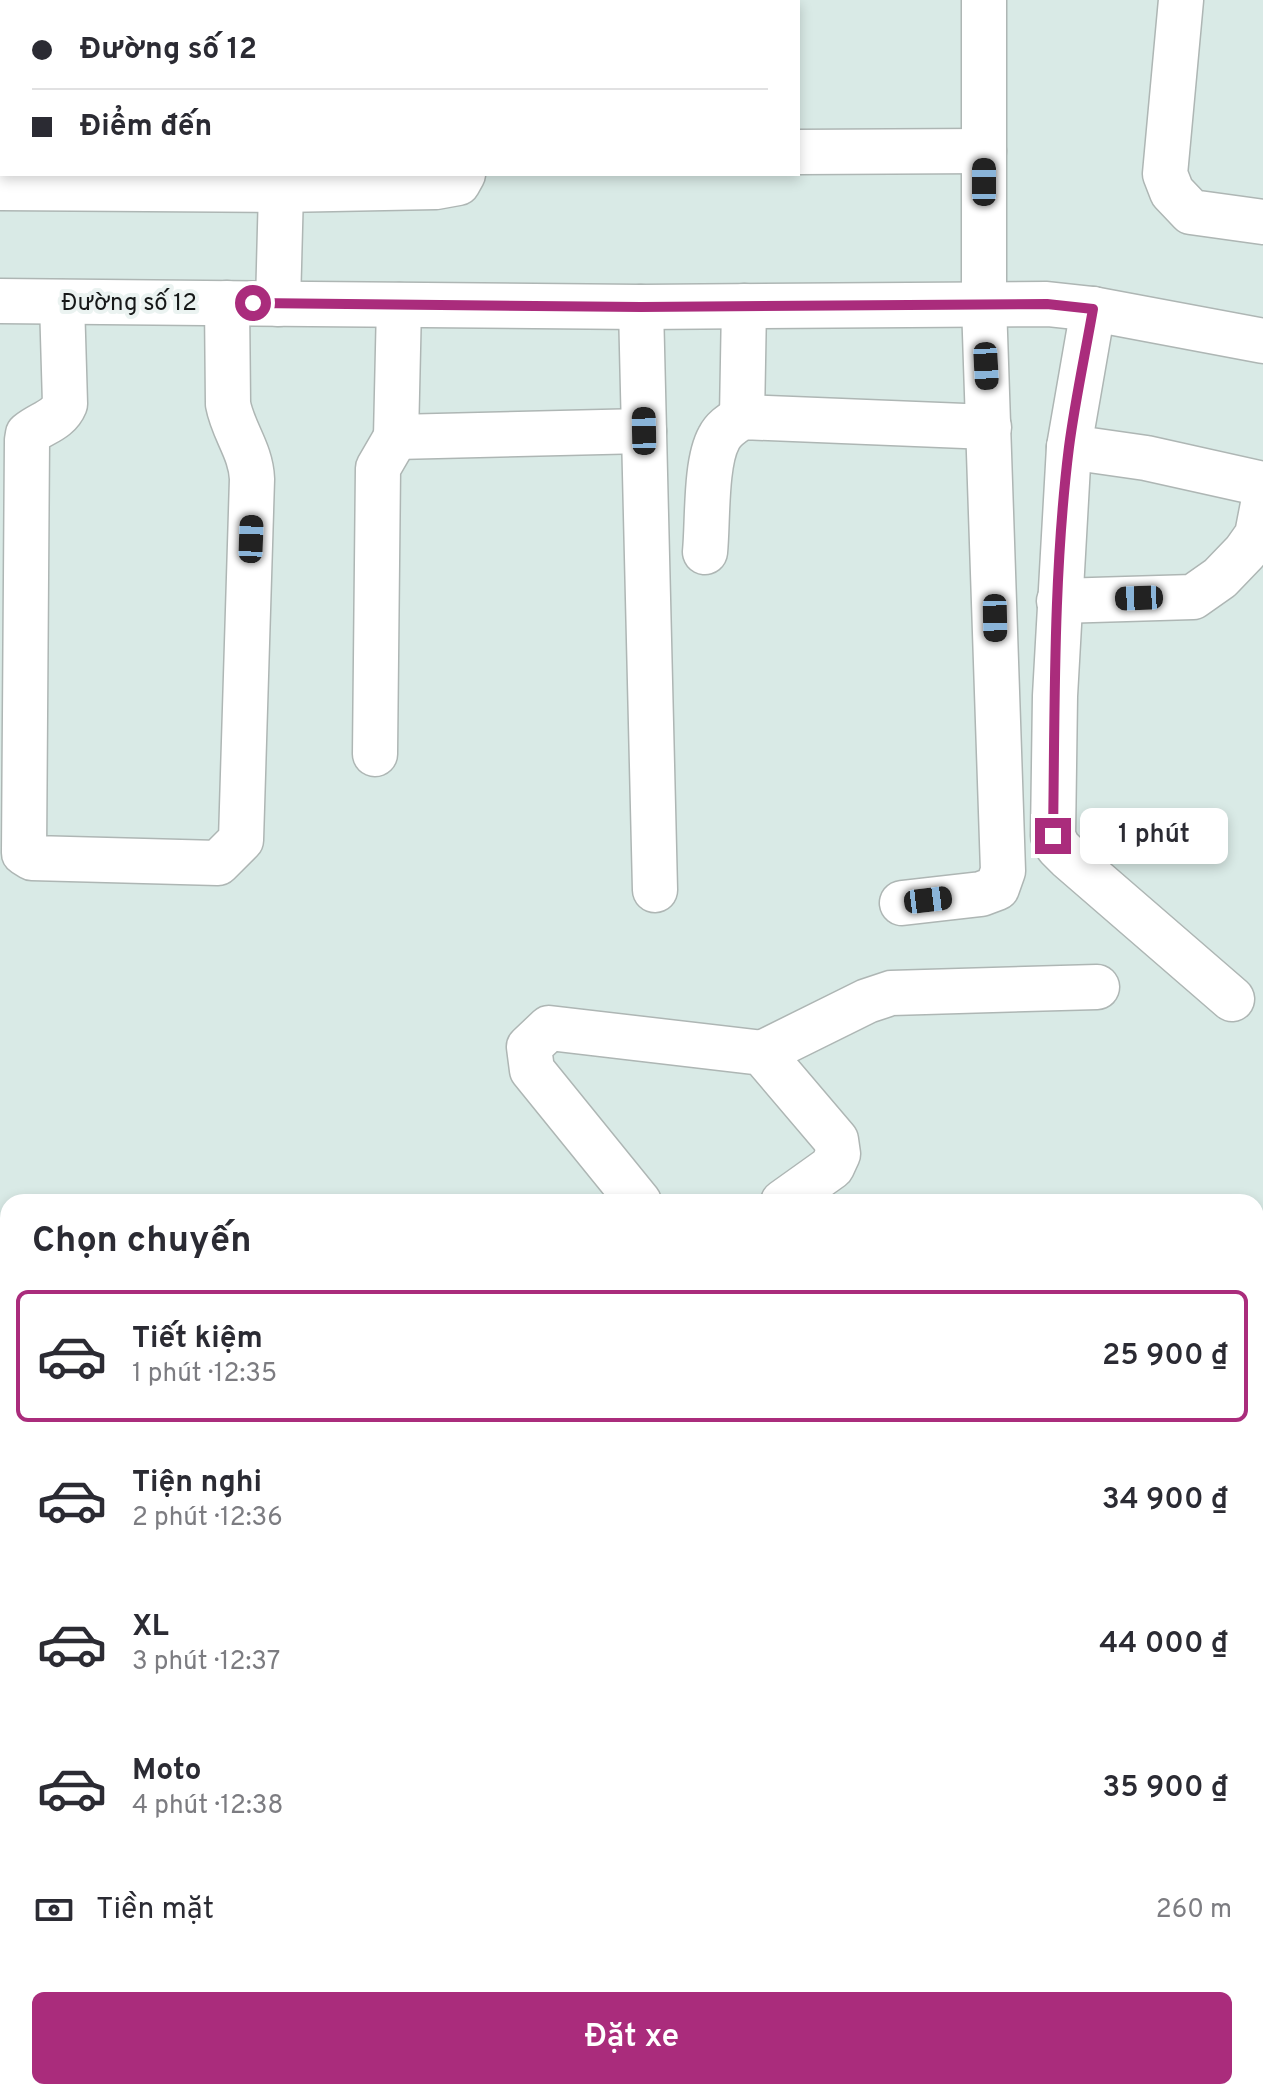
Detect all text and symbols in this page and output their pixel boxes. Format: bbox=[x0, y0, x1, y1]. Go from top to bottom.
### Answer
text: Đường số 12 bbox=[80, 32, 257, 69]
text: Điểm đến bbox=[80, 109, 212, 146]
car bbox=[972, 158, 996, 206]
route start bbox=[235, 285, 271, 321]
street label: Đường số 12 bbox=[61, 288, 197, 319]
car bbox=[973, 341, 999, 391]
car bbox=[632, 407, 656, 455]
car bbox=[238, 515, 264, 563]
car bbox=[1115, 585, 1163, 611]
car bbox=[983, 594, 1007, 642]
callout: 1 phút bbox=[1081, 808, 1229, 864]
route end bbox=[1035, 818, 1071, 854]
text: 1 phút bbox=[1118, 819, 1190, 852]
car bbox=[903, 885, 953, 915]
text: Chọn chuyến bbox=[32, 1219, 252, 1265]
icon: car bbox=[36, 1320, 108, 1392]
text: Tiết kiệm bbox=[132, 1321, 263, 1358]
text: 25 900 ₫ bbox=[1102, 1338, 1228, 1375]
text: 1 phút · 12:35 bbox=[132, 1358, 277, 1391]
icon: car bbox=[36, 1464, 108, 1536]
text: Tiện nghi bbox=[132, 1465, 262, 1502]
text: 34 900 ₫ bbox=[1102, 1482, 1228, 1519]
text: 2 phút · 12:36 bbox=[132, 1502, 283, 1535]
icon: car bbox=[36, 1608, 108, 1680]
text: XL bbox=[132, 1609, 169, 1646]
text: 44 000 ₫ bbox=[1099, 1626, 1228, 1663]
text: 3 phút · 12:37 bbox=[132, 1646, 280, 1679]
icon: car bbox=[36, 1752, 108, 1824]
text: Moto bbox=[132, 1753, 202, 1790]
text: 35 900 ₫ bbox=[1102, 1770, 1228, 1807]
text: 4 phút · 12:38 bbox=[132, 1790, 283, 1823]
icon: cash bbox=[32, 1888, 76, 1932]
text: Tiền mặt bbox=[96, 1892, 214, 1929]
text: 260 m bbox=[1156, 1894, 1232, 1927]
button: Đặt xe bbox=[32, 1992, 1232, 2084]

